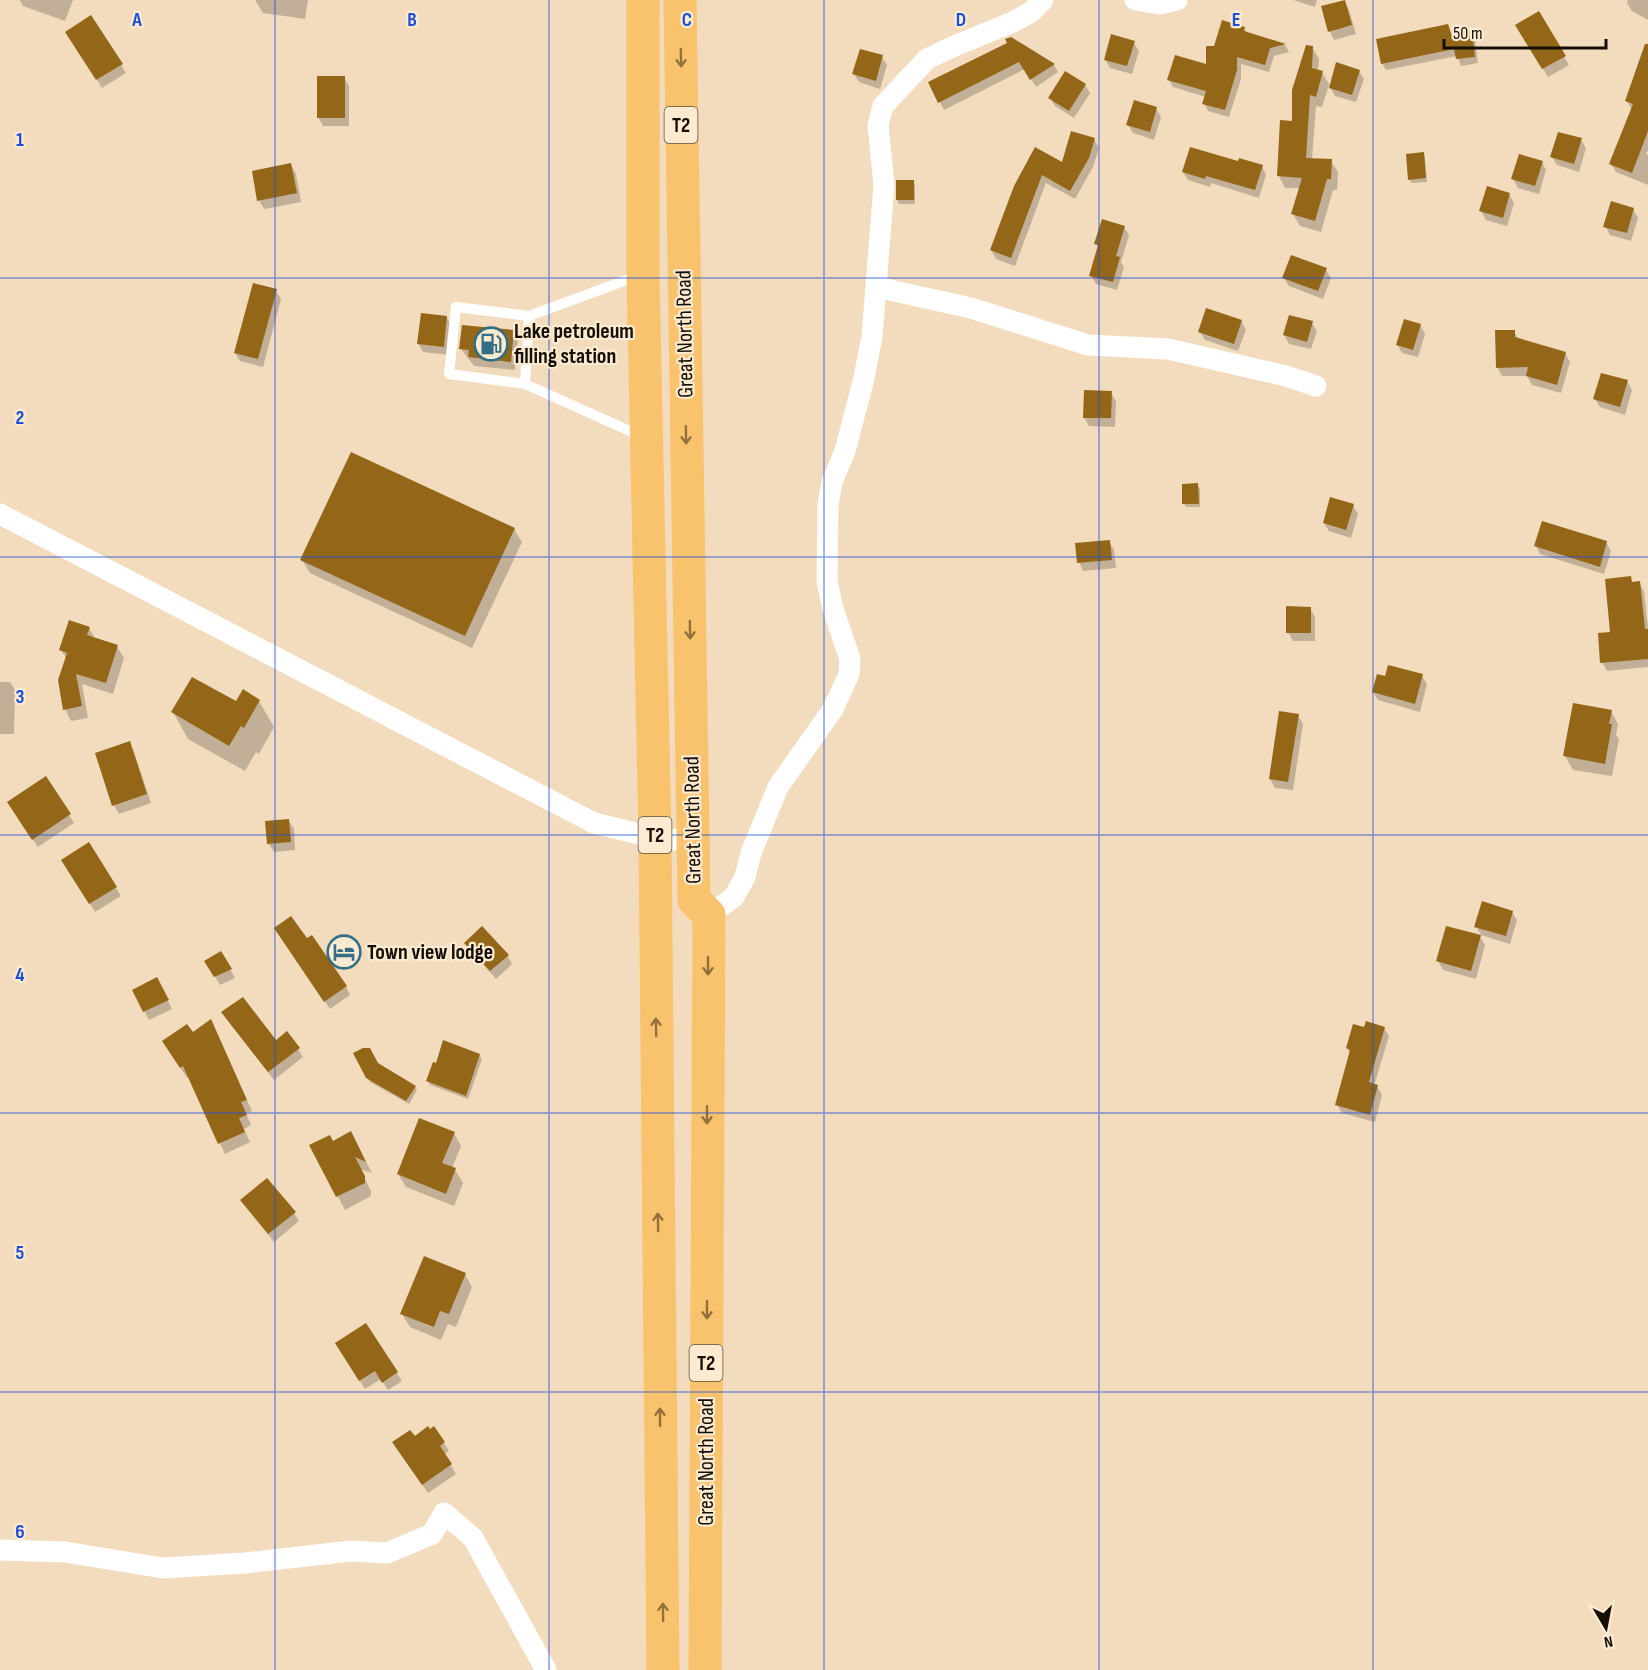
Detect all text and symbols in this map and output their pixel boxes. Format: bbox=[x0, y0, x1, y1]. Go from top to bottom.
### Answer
text: A bbox=[131, 8, 142, 32]
text: B bbox=[407, 8, 417, 32]
text: C bbox=[682, 8, 692, 32]
text: D bbox=[956, 8, 966, 32]
text: E bbox=[1232, 8, 1240, 32]
scale bar bbox=[1444, 12, 1606, 50]
text: 50 m bbox=[1453, 23, 1483, 44]
one-way arrow bbox=[675, 48, 686, 68]
road number: T2 bbox=[664, 107, 698, 143]
text: 1 bbox=[16, 128, 24, 152]
street label: Great North Road bbox=[670, 270, 700, 398]
place label: Lake petroleum filling station bbox=[514, 318, 634, 370]
fuel station icon: Lake petroleum filling station bbox=[473, 326, 509, 362]
text: 2 bbox=[16, 406, 24, 430]
one-way arrow bbox=[681, 425, 692, 445]
one-way arrow bbox=[684, 620, 696, 640]
text: 3 bbox=[16, 685, 25, 709]
street label: Great North Road bbox=[678, 756, 708, 884]
road number: T2 bbox=[638, 817, 672, 853]
hotel icon: Town view lodge bbox=[326, 934, 362, 970]
place label: Town view lodge bbox=[367, 939, 493, 966]
one-way arrow bbox=[702, 956, 714, 976]
text: 4 bbox=[15, 963, 25, 987]
one-way arrow bbox=[650, 1017, 661, 1037]
one-way arrow bbox=[701, 1105, 713, 1125]
one-way arrow bbox=[652, 1212, 664, 1232]
text: 5 bbox=[16, 1241, 25, 1265]
one-way arrow bbox=[701, 1300, 713, 1320]
road number: T2 bbox=[690, 1345, 722, 1381]
street label: Great North Road bbox=[693, 1398, 720, 1526]
one-way arrow bbox=[654, 1407, 666, 1427]
text: 6 bbox=[15, 1520, 25, 1544]
north arrow bbox=[1576, 1598, 1636, 1658]
one-way arrow bbox=[657, 1602, 669, 1622]
text: N bbox=[1602, 1631, 1614, 1651]

